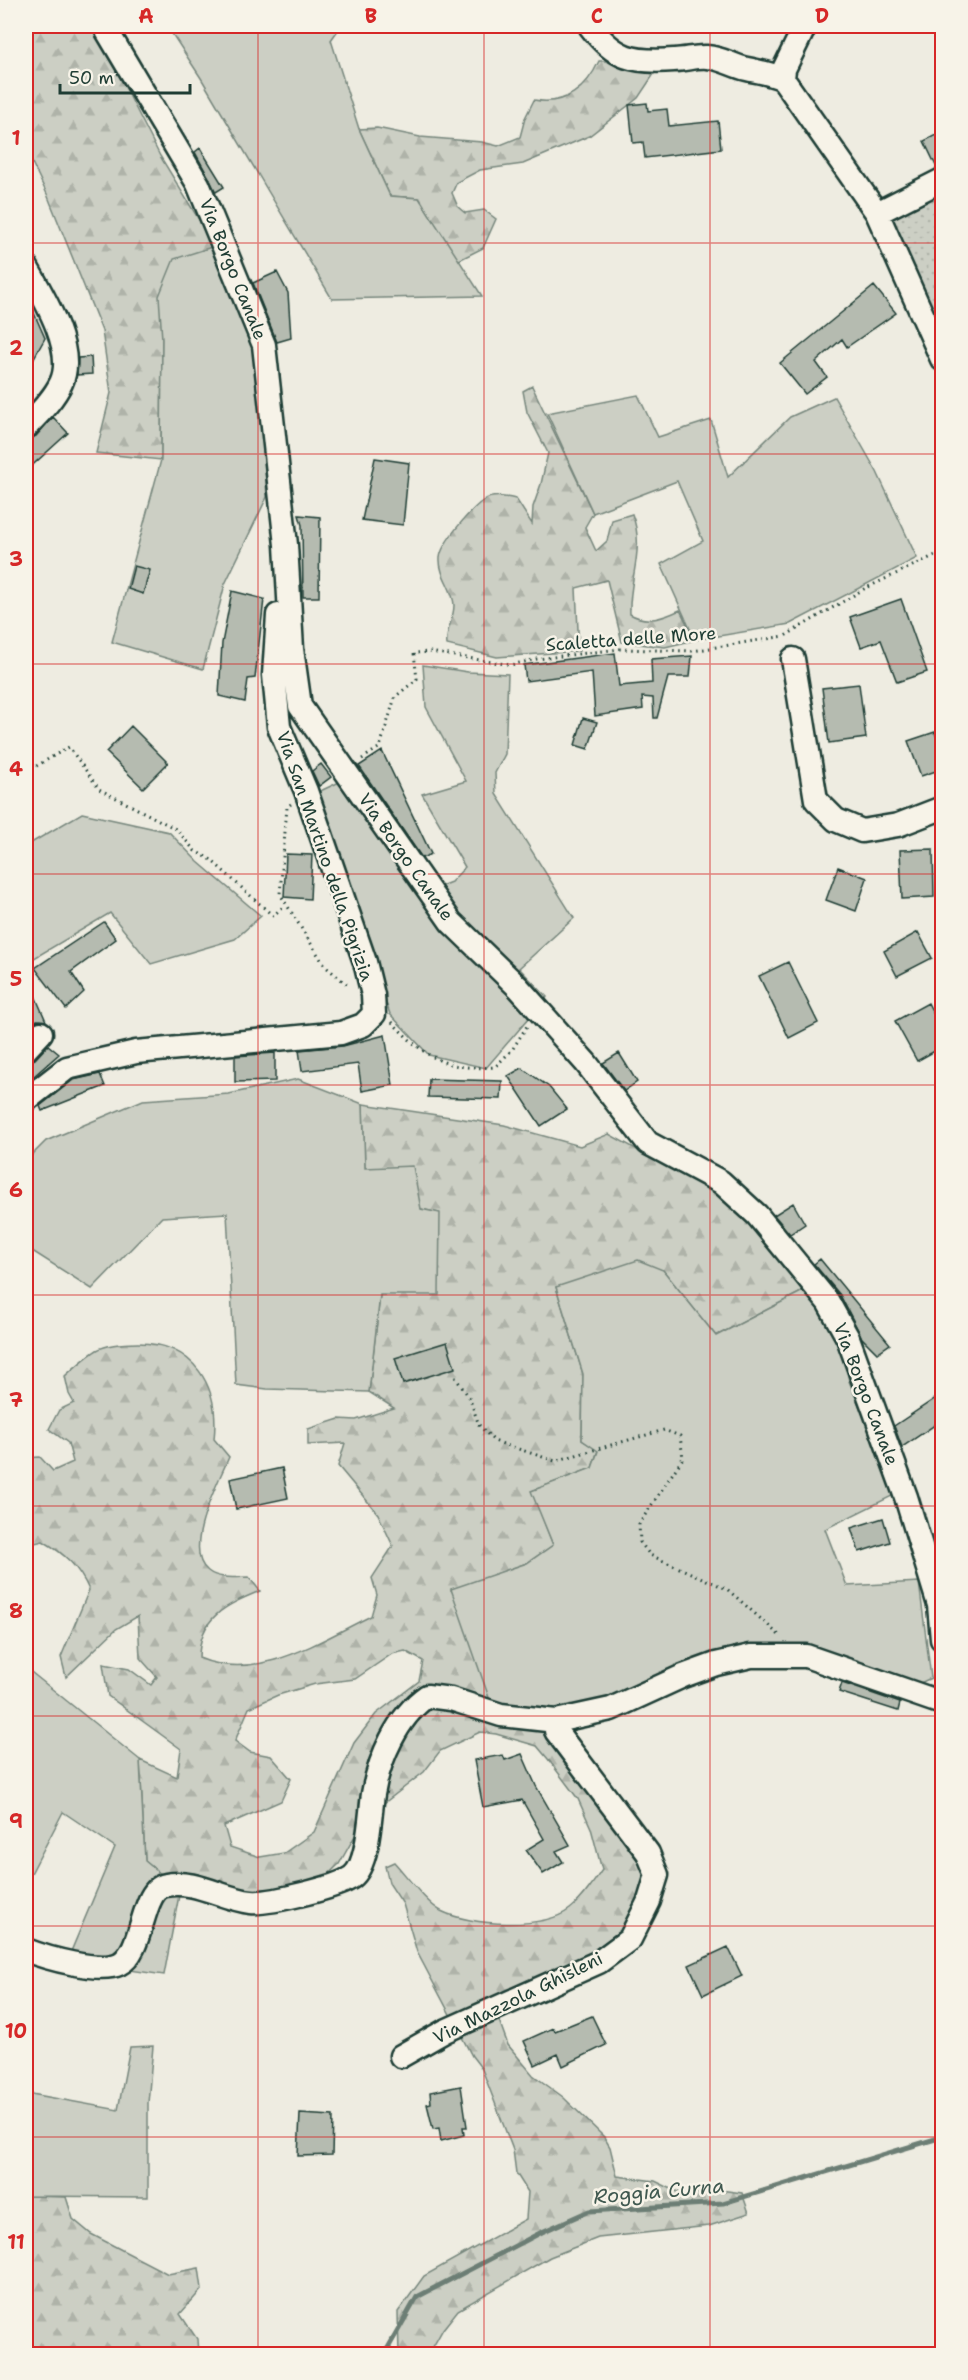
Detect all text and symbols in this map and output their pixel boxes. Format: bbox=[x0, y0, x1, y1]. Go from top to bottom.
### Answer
text: A bbox=[138, 3, 154, 29]
text: B bbox=[365, 3, 377, 29]
text: C bbox=[591, 3, 603, 29]
text: D bbox=[815, 3, 829, 29]
scale bar bbox=[60, 57, 190, 95]
text: 50 m bbox=[69, 66, 114, 90]
text: 1 bbox=[11, 125, 21, 151]
street label: Via Borgo Canale bbox=[194, 195, 272, 343]
text: 2 bbox=[9, 335, 23, 361]
text: 3 bbox=[9, 546, 23, 572]
street label: Scaletta delle More bbox=[545, 621, 717, 657]
street label: Via San Martino della Pigrizia bbox=[271, 728, 379, 984]
text: 4 bbox=[9, 756, 23, 782]
street label: Via Borgo Canale bbox=[353, 788, 459, 926]
text: 5 bbox=[10, 966, 22, 992]
text: 6 bbox=[9, 1177, 23, 1203]
street label: Via Borgo Canale bbox=[828, 1319, 904, 1469]
text: 7 bbox=[9, 1387, 23, 1413]
text: 8 bbox=[9, 1598, 23, 1624]
text: 9 bbox=[9, 1808, 23, 1834]
street label: Via Mazzola Ghisleni bbox=[429, 1946, 607, 2050]
text: 10 bbox=[5, 2018, 27, 2044]
water label: Roggia Curna bbox=[592, 2172, 726, 2210]
text: 11 bbox=[7, 2229, 25, 2255]

